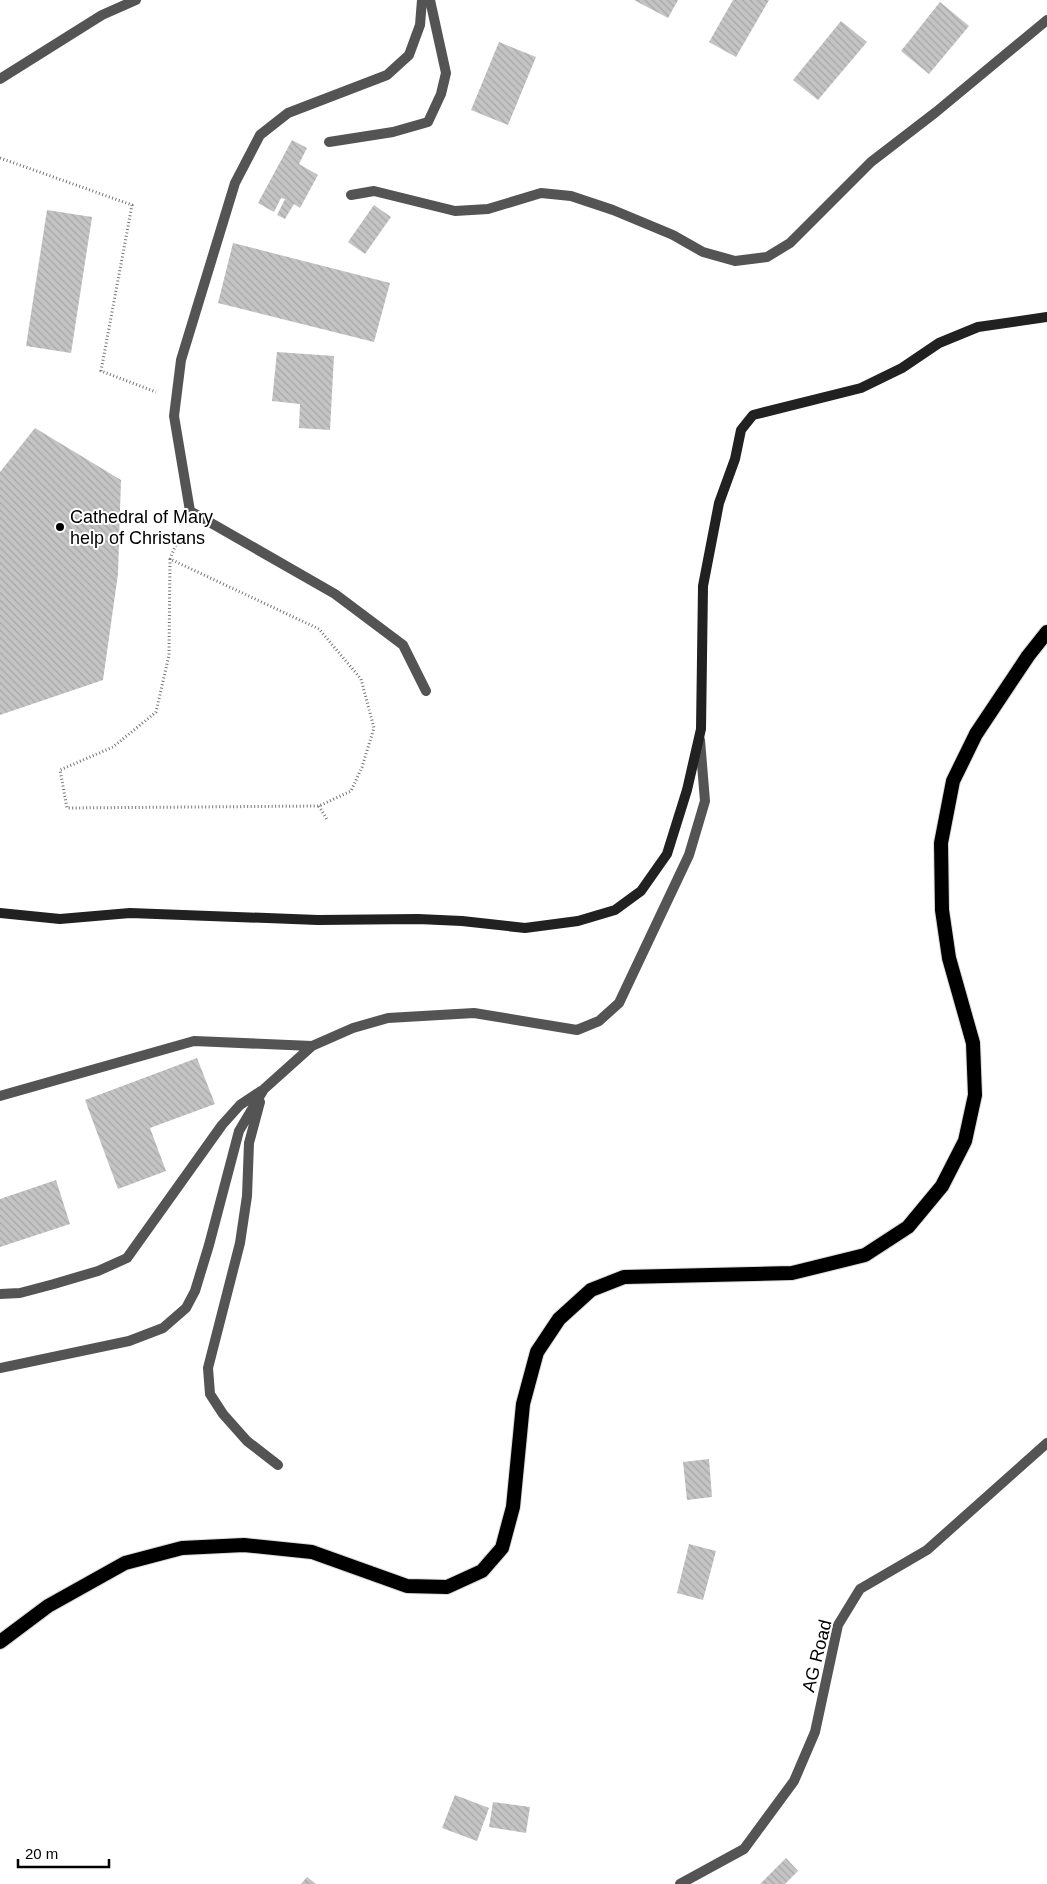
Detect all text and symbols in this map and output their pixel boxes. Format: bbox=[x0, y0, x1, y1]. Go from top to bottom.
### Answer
place label: Cathedral of Mary help of Christans bbox=[70, 507, 213, 548]
marker: Cathedral of Mary help of Christans bbox=[54, 521, 66, 533]
street label: AG Road bbox=[798, 1618, 836, 1694]
scale bar bbox=[18, 1836, 109, 1868]
text: 20 m bbox=[25, 1845, 58, 1862]

